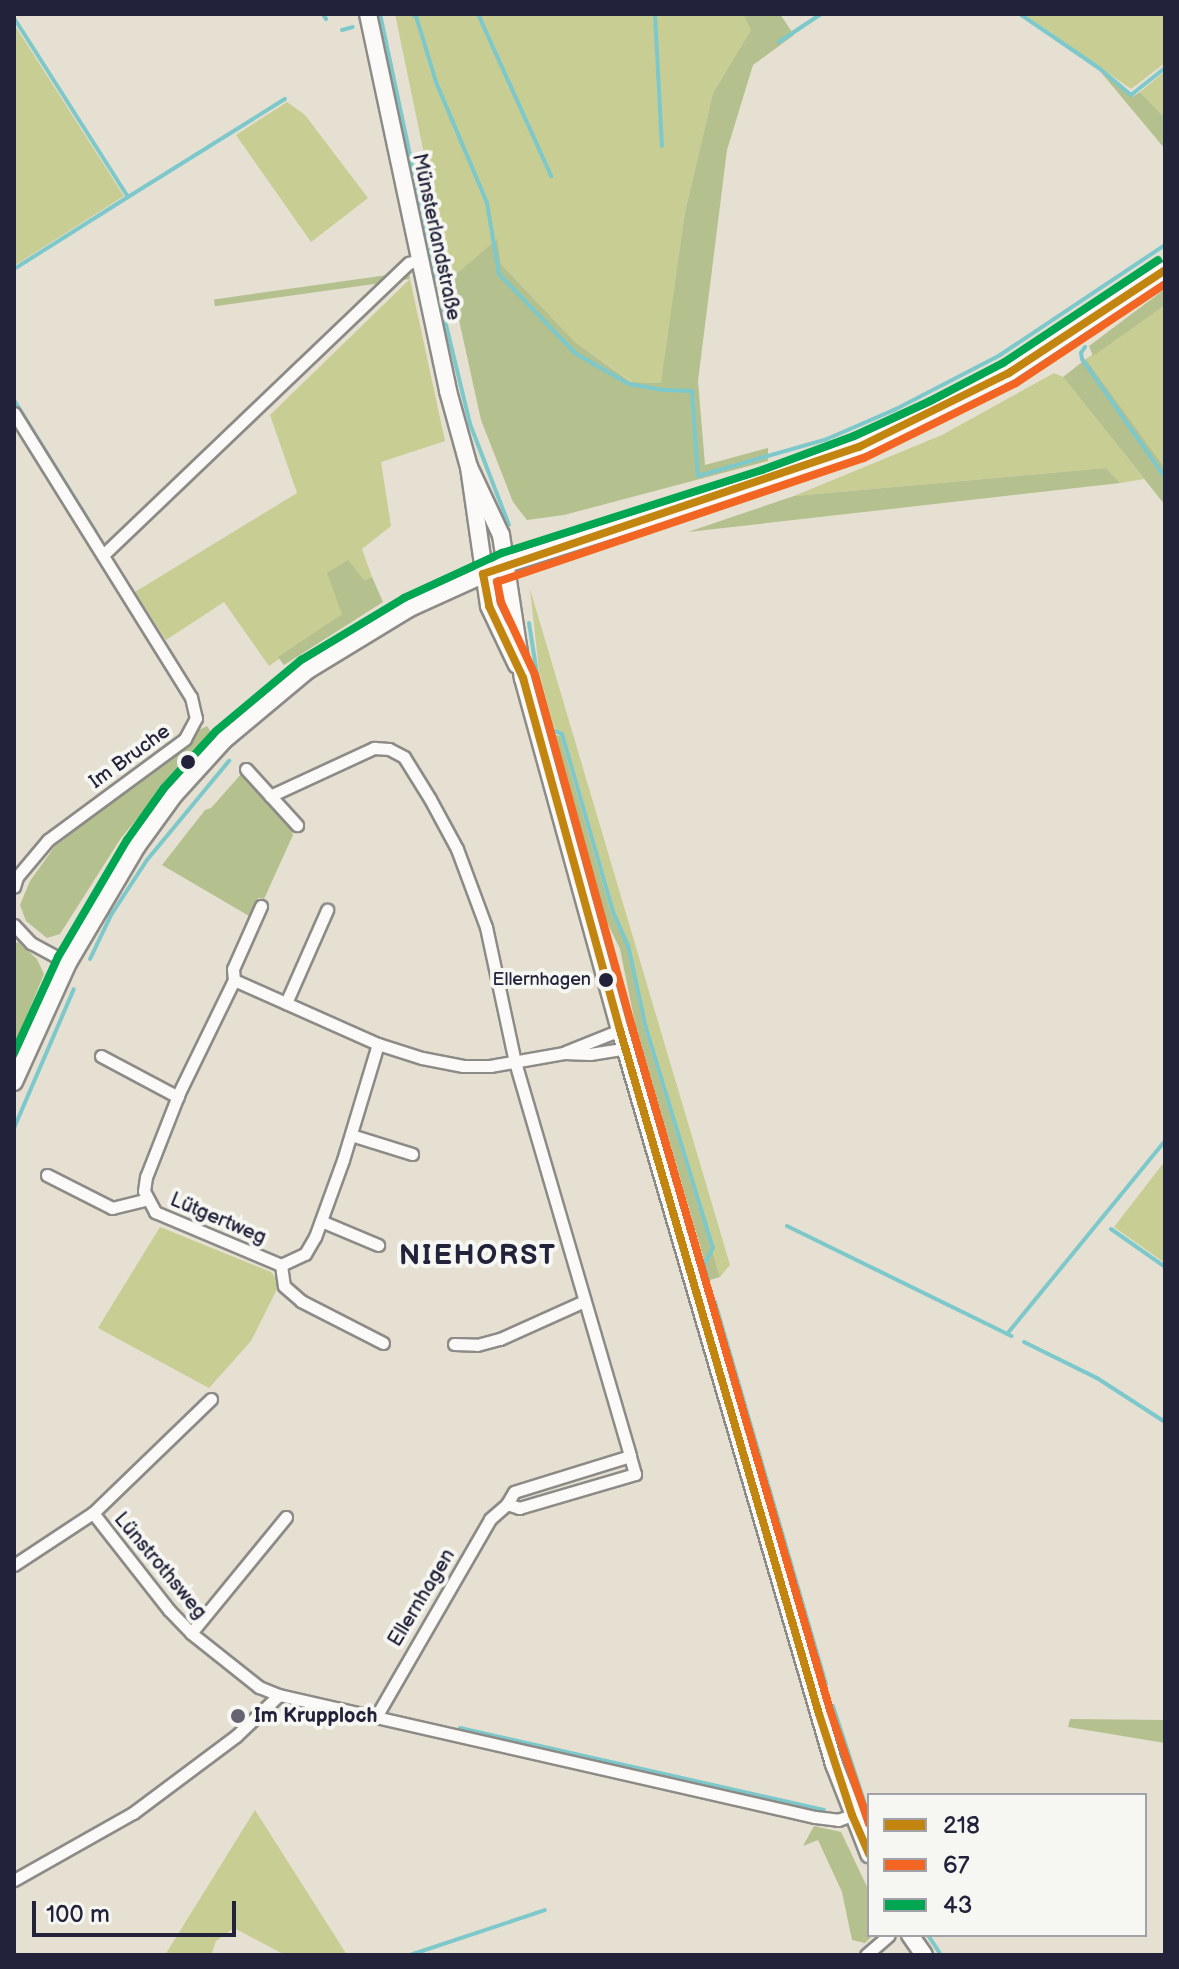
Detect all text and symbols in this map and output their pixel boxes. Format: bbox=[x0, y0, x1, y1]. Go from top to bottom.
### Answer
street label: Münsterlandstraße bbox=[407, 151, 465, 323]
street label: Im Bruche bbox=[85, 720, 175, 794]
unlabelled marker bbox=[180, 754, 196, 770]
place label: Ellernhagen bbox=[493, 969, 591, 991]
marker: Ellernhagen bbox=[598, 972, 614, 988]
street label: Lütgertweg bbox=[166, 1188, 270, 1250]
district label: NIEHORST bbox=[399, 1239, 557, 1273]
street label: Lünstrothsweg bbox=[108, 1508, 212, 1624]
street label: Ellernhagen bbox=[384, 1545, 460, 1651]
place label: Im Krupploch bbox=[254, 1704, 377, 1728]
marker: Im Krupploch bbox=[229, 1707, 247, 1725]
legend bbox=[867, 1793, 1147, 1937]
text: 218 bbox=[943, 1811, 980, 1840]
text: 67 bbox=[943, 1851, 969, 1880]
scale bar bbox=[36, 1885, 240, 1935]
text: 43 bbox=[943, 1891, 972, 1920]
text: 100 m bbox=[46, 1900, 110, 1929]

